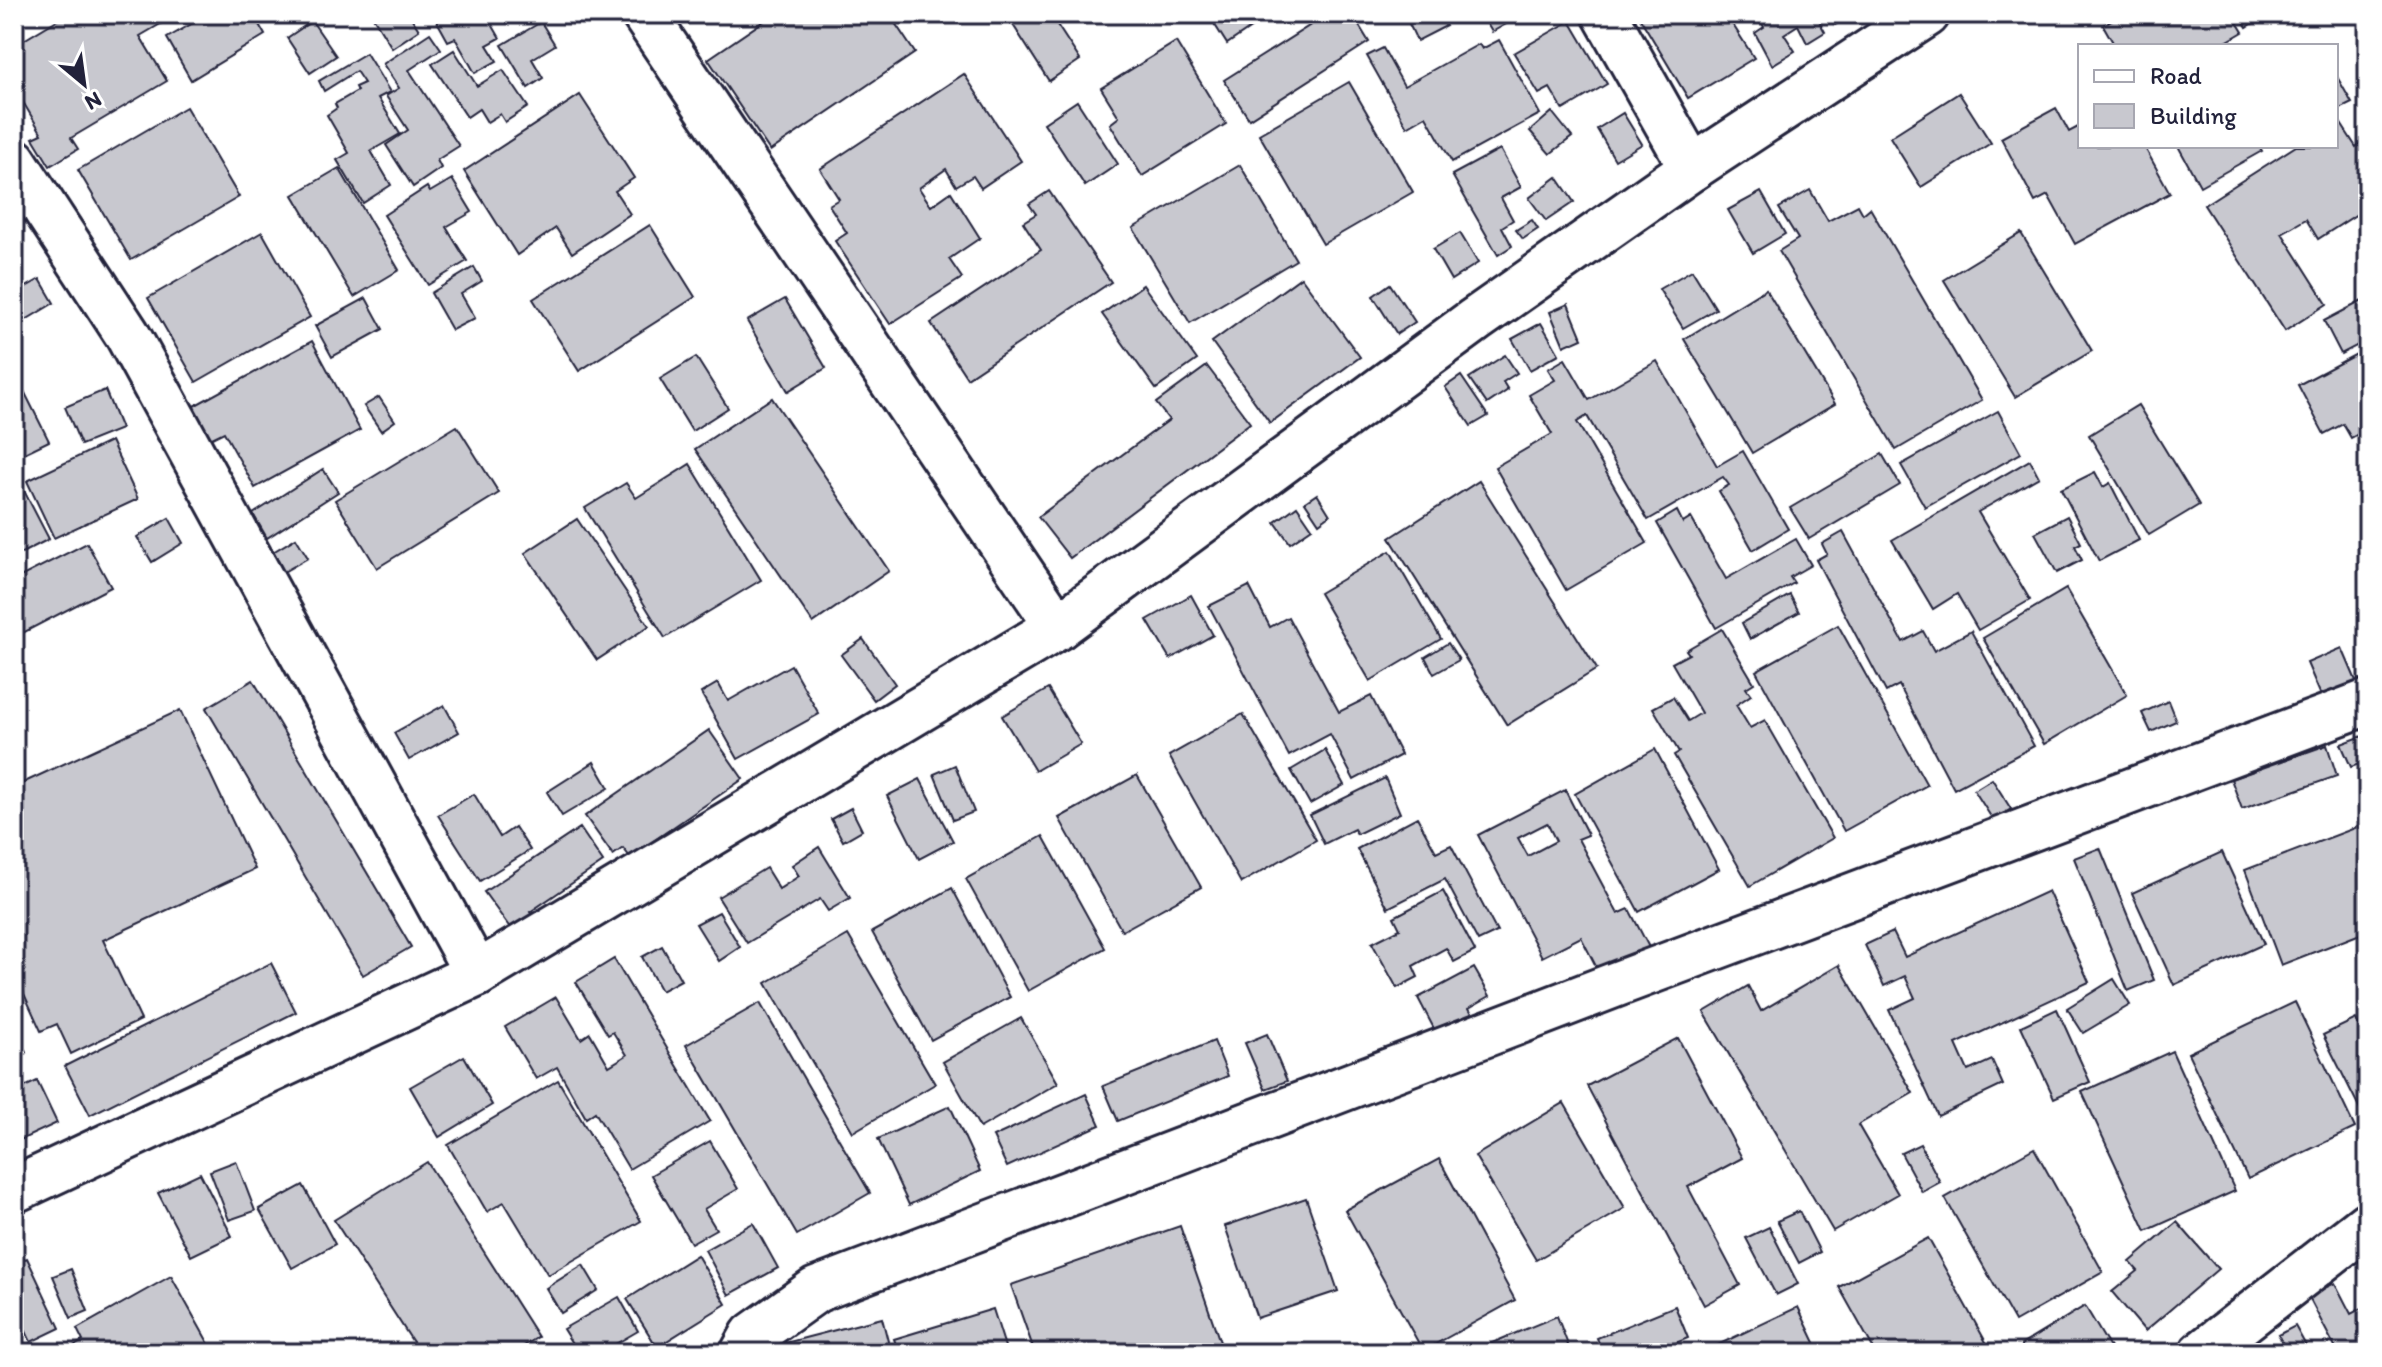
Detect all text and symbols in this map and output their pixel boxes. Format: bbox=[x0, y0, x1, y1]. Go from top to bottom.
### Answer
north arrow bbox=[44, 44, 124, 124]
legend bbox=[2078, 44, 2338, 148]
text: Road bbox=[2150, 61, 2202, 90]
text: N bbox=[80, 86, 106, 116]
text: Building bbox=[2150, 101, 2237, 130]

